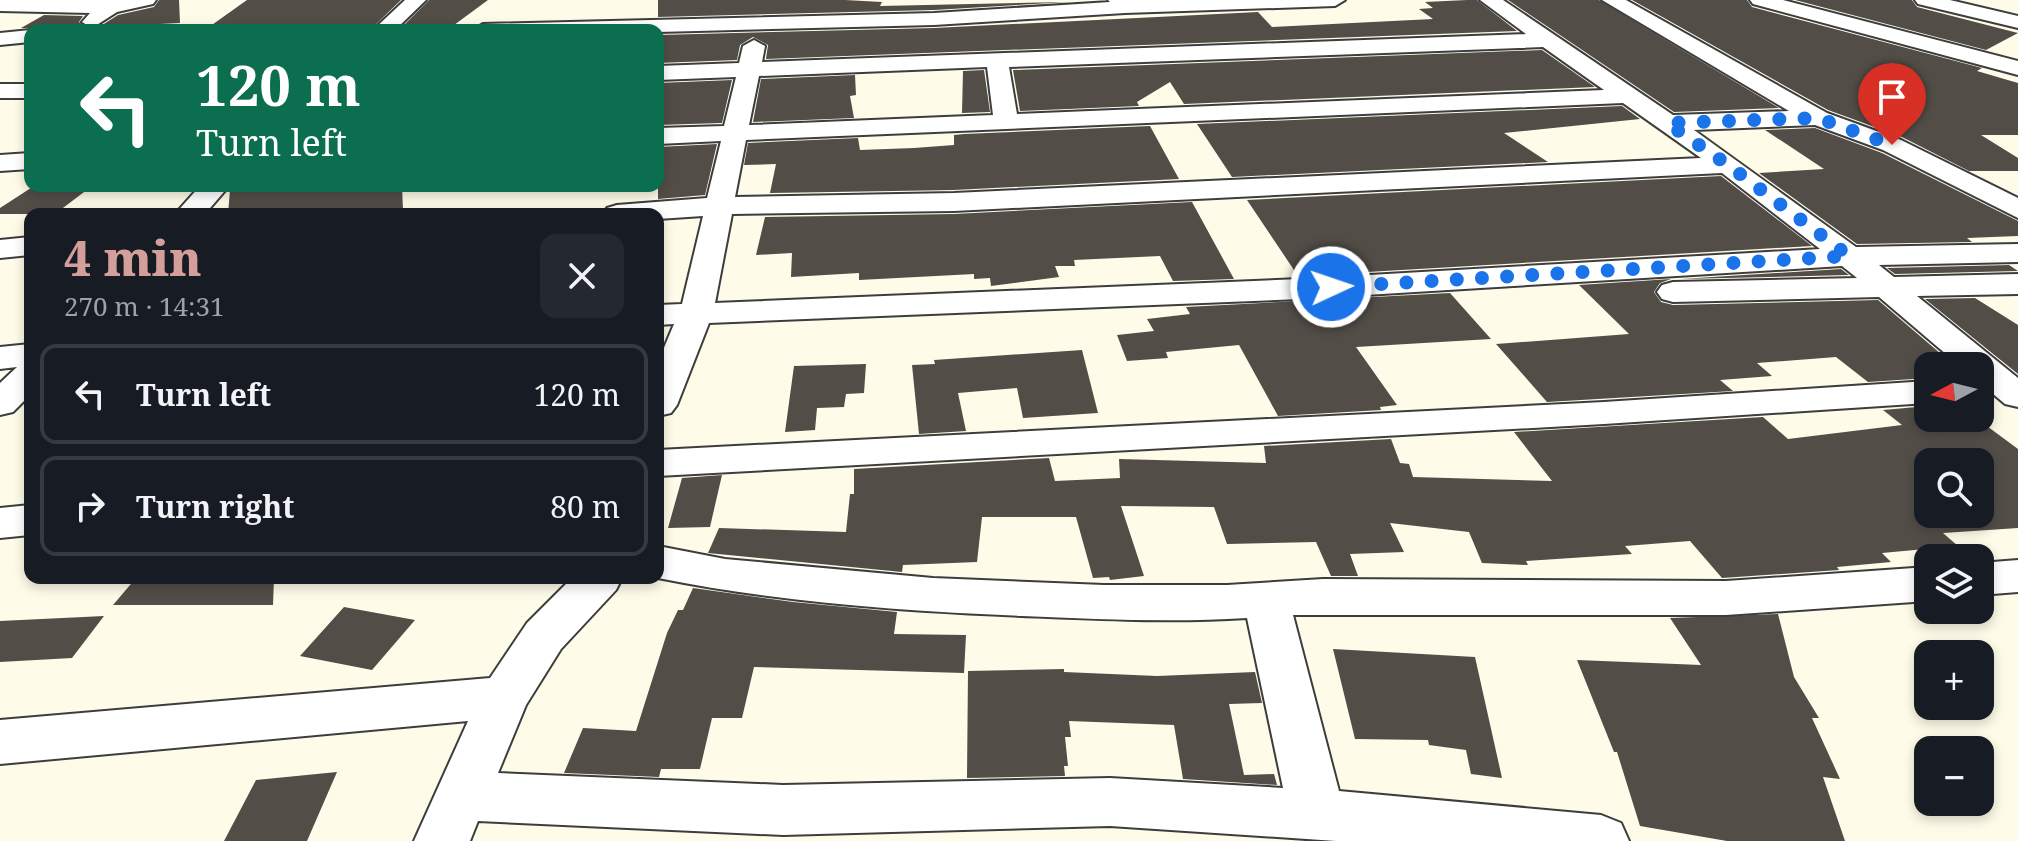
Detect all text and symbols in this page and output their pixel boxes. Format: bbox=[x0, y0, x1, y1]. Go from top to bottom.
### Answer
text: 120 m bbox=[196, 46, 361, 122]
icon: left bbox=[64, 56, 168, 160]
pin bbox=[1858, 63, 1926, 145]
icon: arrive bbox=[1870, 75, 1914, 119]
text: Turn left bbox=[196, 118, 347, 167]
text: 4 min bbox=[64, 225, 202, 290]
button: close bbox=[540, 234, 624, 318]
position arrow bbox=[1289, 245, 1373, 329]
text: 270 m · 14:31 bbox=[64, 288, 225, 324]
north arrow bbox=[1914, 352, 1994, 432]
map controls bbox=[1914, 352, 1994, 816]
icon: left bbox=[68, 372, 112, 416]
text: Turn left bbox=[136, 374, 271, 415]
text: 120 m bbox=[534, 374, 620, 415]
button: search bbox=[1914, 448, 1994, 528]
icon: right bbox=[68, 484, 112, 528]
text: Turn right bbox=[136, 486, 294, 527]
text: 80 m bbox=[550, 486, 620, 527]
button: layers bbox=[1914, 544, 1994, 624]
button: + bbox=[1914, 640, 1994, 720]
button: − bbox=[1914, 736, 1994, 816]

